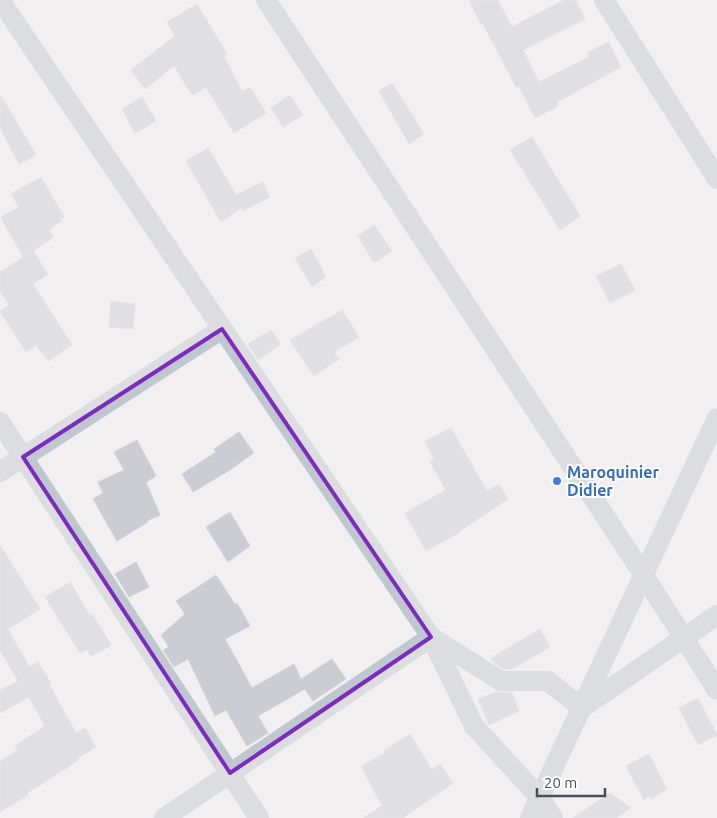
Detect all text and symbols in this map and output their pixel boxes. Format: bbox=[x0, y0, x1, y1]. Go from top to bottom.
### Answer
place label: Maroquinier Didier bbox=[567, 463, 659, 499]
marker: Maroquinier Didier bbox=[551, 475, 563, 487]
scale bar bbox=[537, 766, 604, 798]
text: 20 m bbox=[544, 774, 577, 791]

